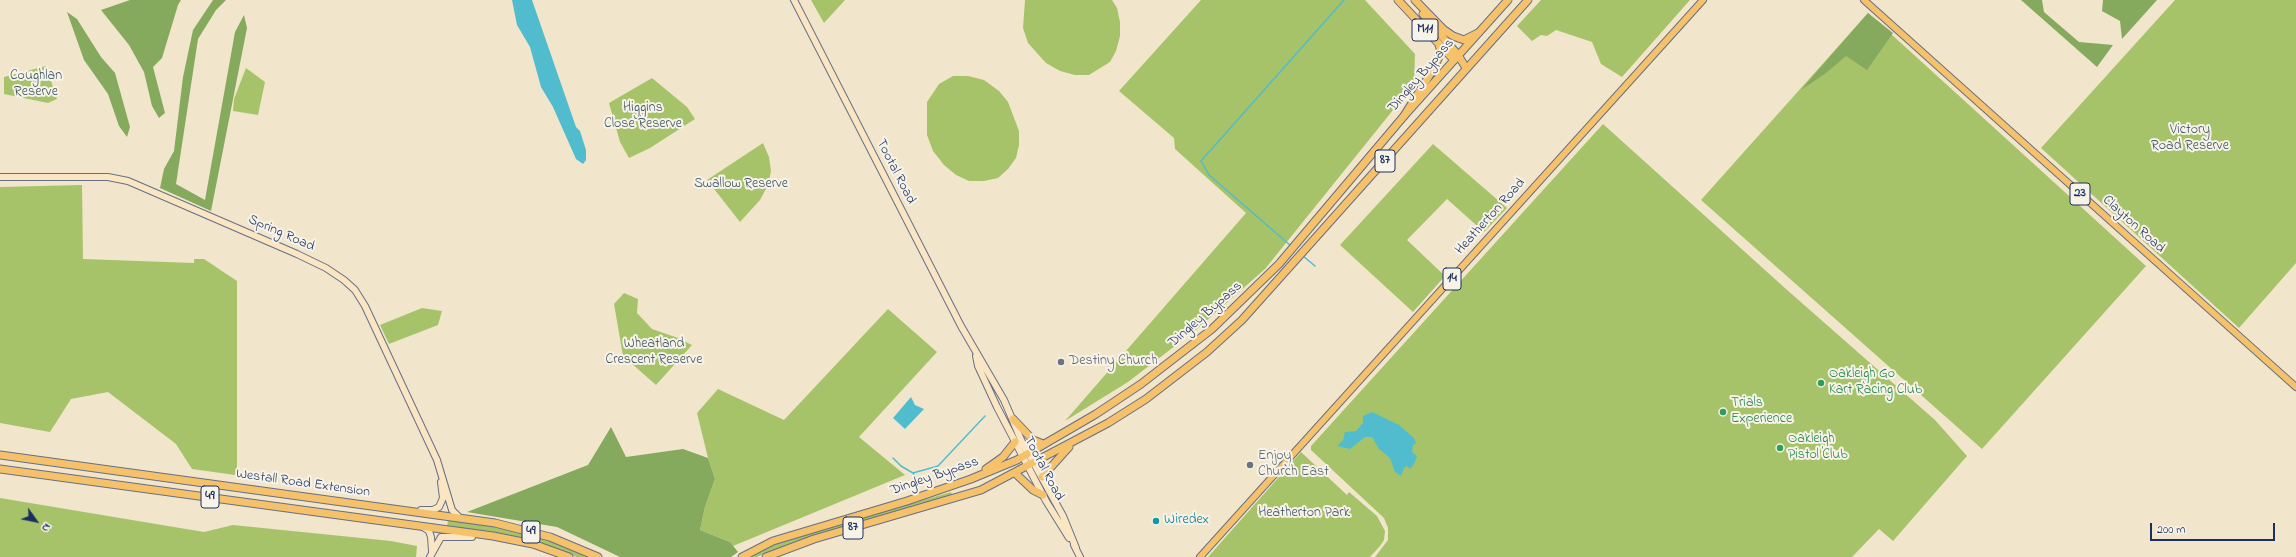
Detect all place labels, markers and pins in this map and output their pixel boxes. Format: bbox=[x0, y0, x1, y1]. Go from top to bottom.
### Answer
place label: Destiny Church bbox=[1069, 354, 1158, 370]
marker: Destiny Church bbox=[1056, 357, 1066, 367]
place label: Oakleigh Go Kart Racing Club bbox=[1829, 367, 1922, 400]
marker: Oakleigh Go Kart Racing Club bbox=[1816, 378, 1826, 388]
place label: Trials Experience bbox=[1731, 396, 1792, 428]
marker: Trials Experience bbox=[1718, 407, 1728, 417]
place label: Oakleigh Pistol Club bbox=[1788, 432, 1848, 464]
marker: Oakleigh Pistol Club bbox=[1775, 443, 1785, 453]
place label: Enjoy Church East bbox=[1258, 449, 1329, 482]
marker: Enjoy Church East bbox=[1245, 460, 1255, 470]
place label: Wiredex bbox=[1164, 513, 1209, 529]
marker: Wiredex bbox=[1151, 516, 1161, 526]

